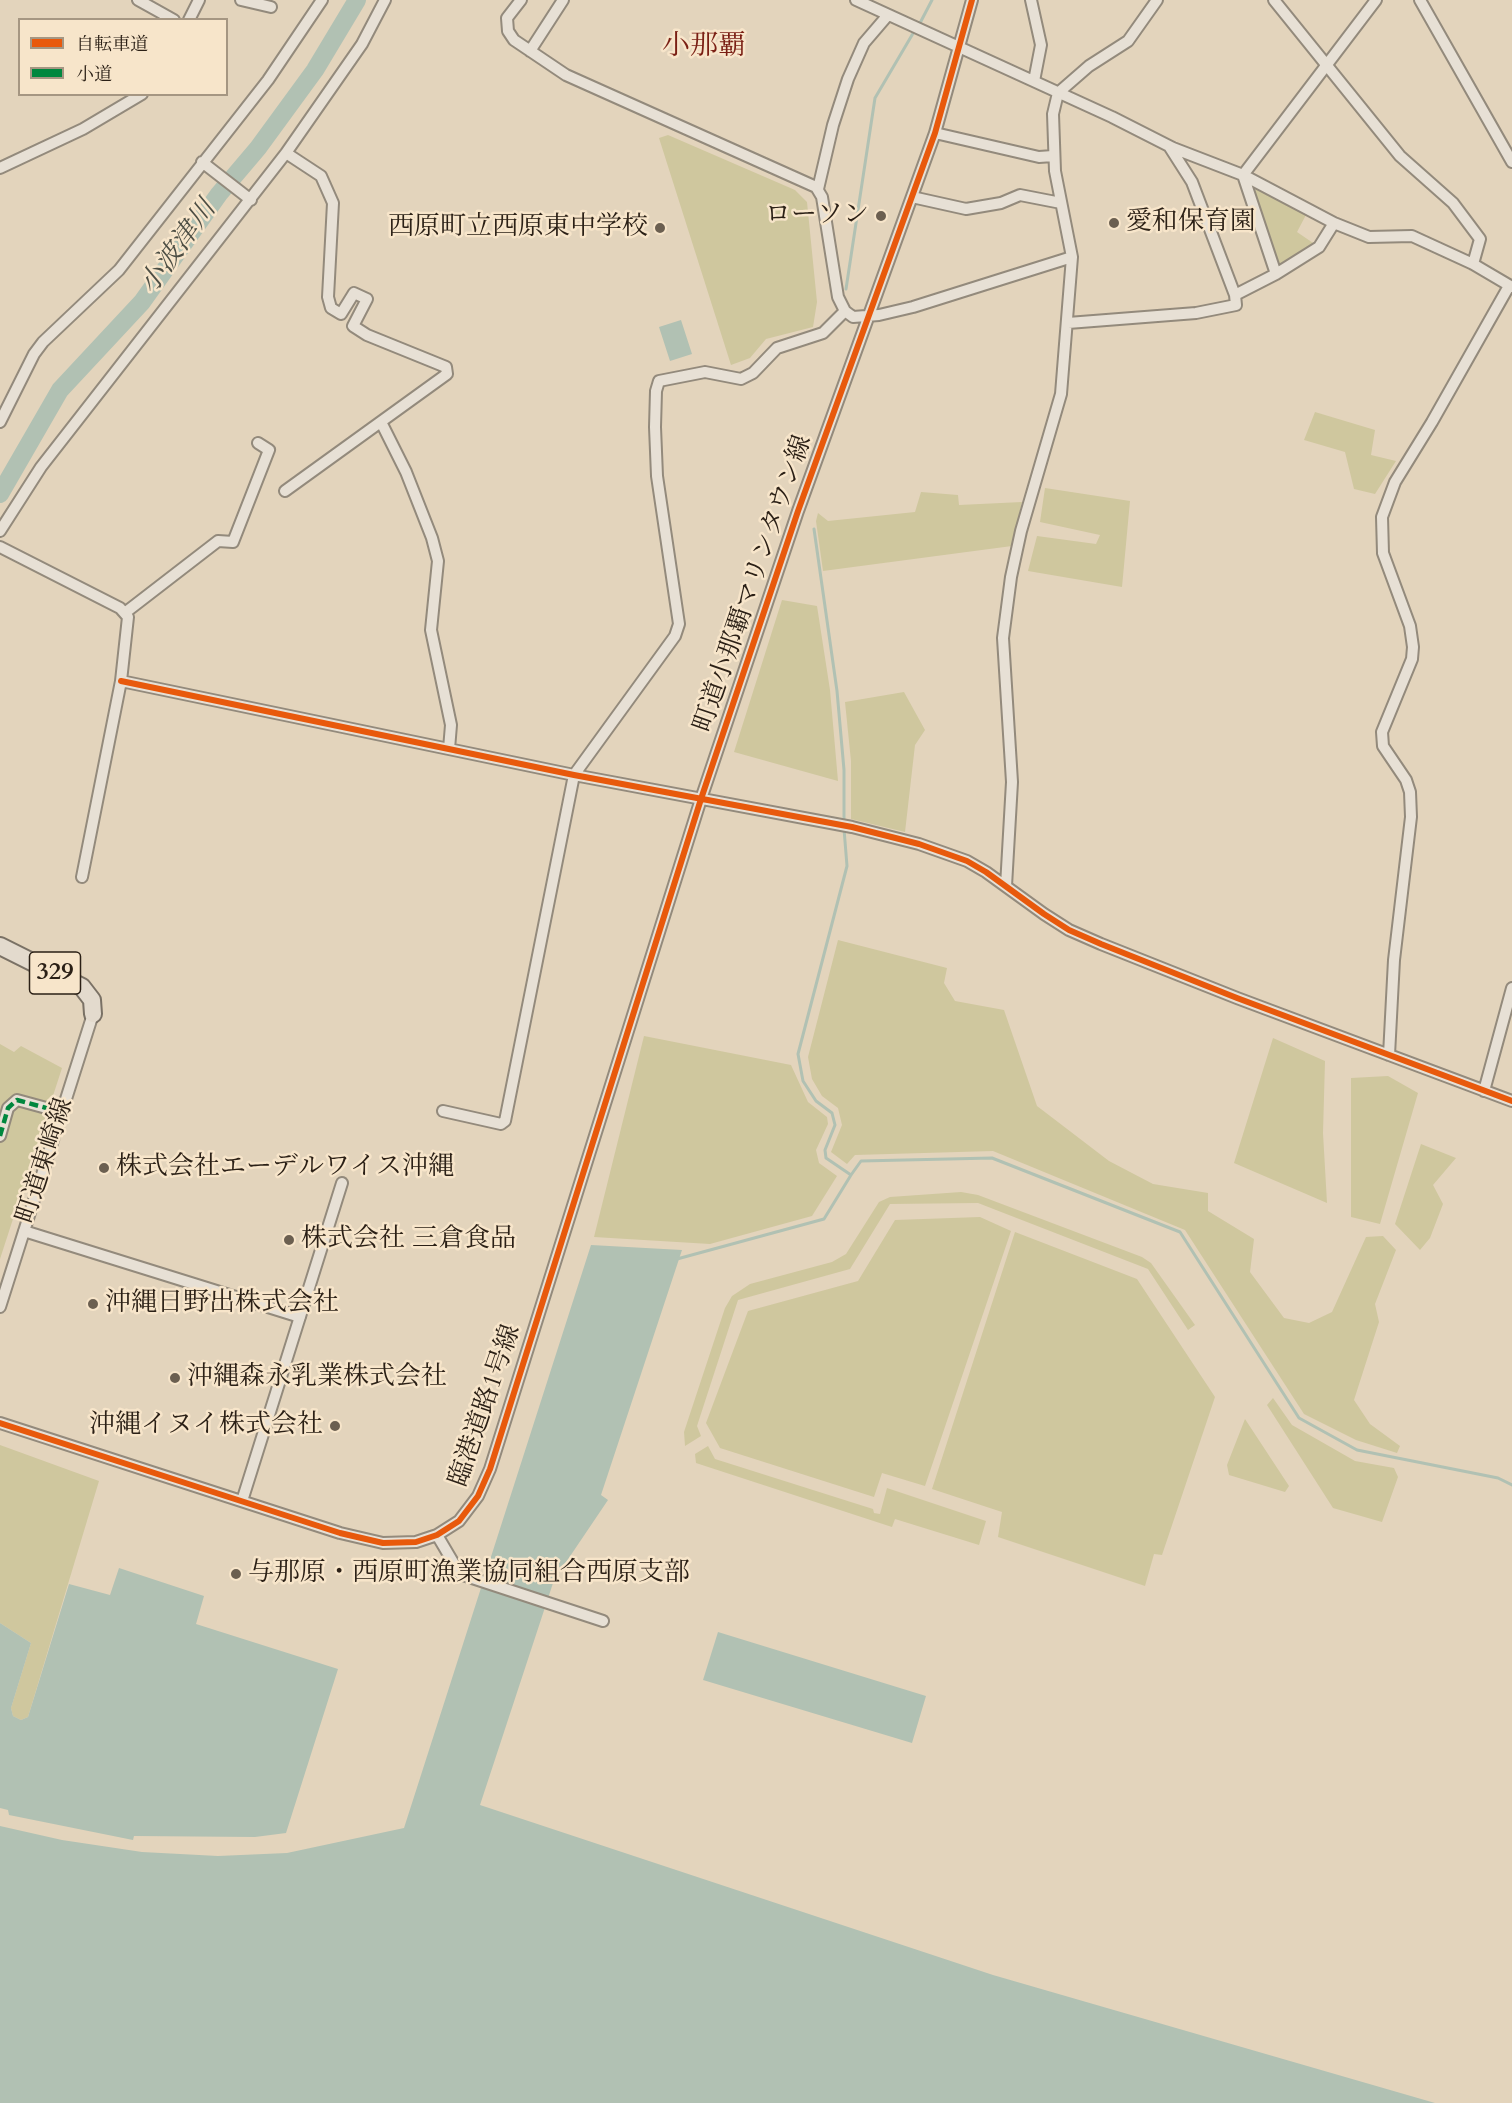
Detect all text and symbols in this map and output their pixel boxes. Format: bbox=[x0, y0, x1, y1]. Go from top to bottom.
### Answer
legend bbox=[18, 18, 228, 96]
district label: 小那覇 bbox=[662, 31, 746, 65]
text: 自転車道 bbox=[76, 32, 148, 57]
text: 小道 bbox=[76, 62, 112, 87]
water label: 小波津川 bbox=[134, 195, 224, 301]
place label: ローソン bbox=[765, 200, 869, 232]
place label: 愛和保育園 bbox=[1126, 207, 1256, 239]
marker: ローソン bbox=[874, 209, 888, 223]
place label: 西原町立西原東中学校 bbox=[388, 212, 648, 244]
marker: 愛和保育園 bbox=[1107, 216, 1121, 230]
marker: 西原町立西原東中学校 bbox=[653, 221, 667, 235]
street label: 町道小那覇マリンタウン線 bbox=[688, 431, 820, 737]
road number: 329 bbox=[29, 952, 80, 994]
street label: 町道東崎線 bbox=[11, 1094, 81, 1228]
place label: 株式会社エーデルワイス沖縄 bbox=[116, 1152, 454, 1184]
marker: 株式会社エーデルワイス沖縄 bbox=[97, 1161, 111, 1175]
place label: 株式会社 三倉食品 bbox=[301, 1224, 516, 1256]
marker: 株式会社 三倉食品 bbox=[282, 1233, 296, 1247]
place label: 沖縄日野出株式会社 bbox=[105, 1288, 339, 1320]
marker: 沖縄日野出株式会社 bbox=[86, 1297, 100, 1311]
street label: 臨港道路1号線 bbox=[444, 1321, 528, 1491]
place label: 沖縄森永乳業株式会社 bbox=[187, 1362, 447, 1394]
marker: 沖縄森永乳業株式会社 bbox=[168, 1371, 182, 1385]
place label: 沖縄イヌイ株式会社 bbox=[89, 1410, 323, 1442]
marker: 沖縄イヌイ株式会社 bbox=[328, 1419, 342, 1433]
place label: 与那原・西原町漁業協同組合西原支部 bbox=[248, 1558, 690, 1590]
marker: 与那原・西原町漁業協同組合西原支部 bbox=[229, 1567, 243, 1581]

